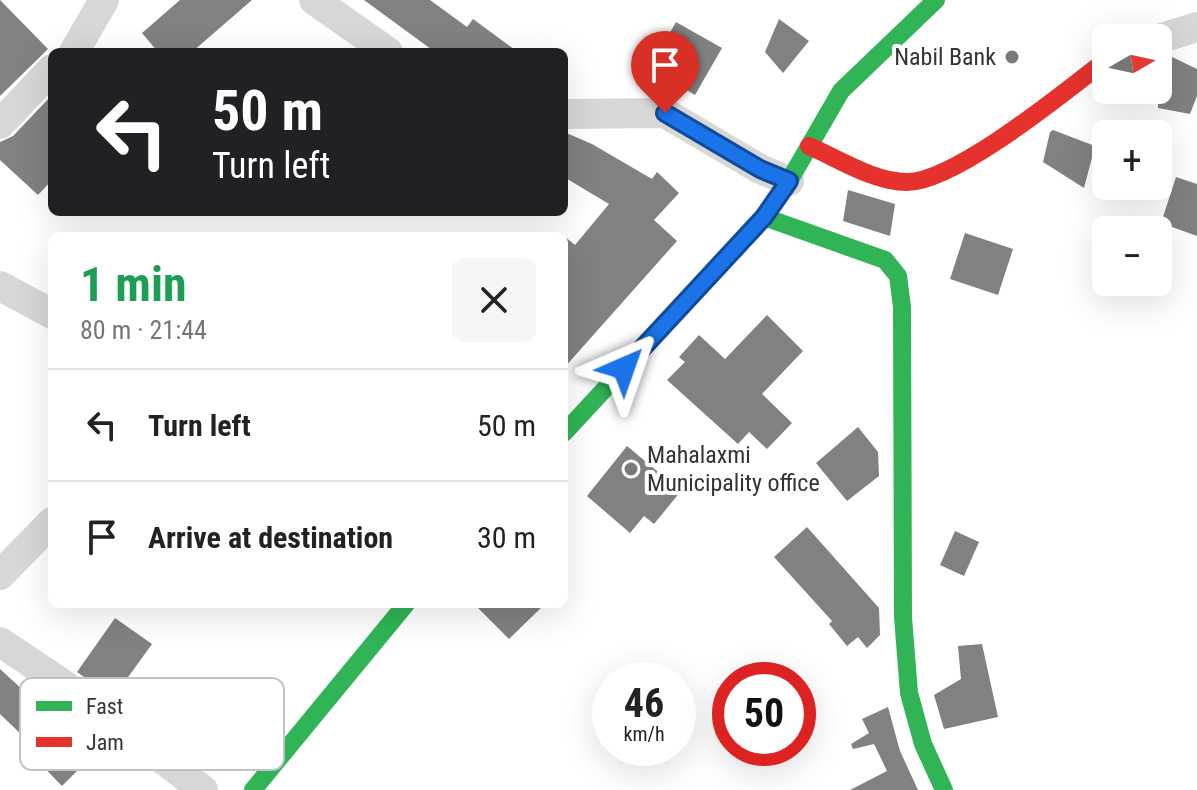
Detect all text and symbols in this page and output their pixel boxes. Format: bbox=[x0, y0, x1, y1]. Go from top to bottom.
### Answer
north arrow bbox=[1092, 24, 1172, 104]
map controls bbox=[1092, 24, 1172, 296]
pin bbox=[631, 31, 699, 113]
icon: arrive bbox=[643, 43, 687, 87]
place label: Nabil Bank bbox=[894, 43, 996, 71]
marker: Nabil Bank bbox=[1003, 48, 1021, 66]
text: 50 m bbox=[212, 78, 323, 144]
icon: left bbox=[80, 80, 184, 184]
button: + bbox=[1092, 120, 1172, 200]
text: Turn left bbox=[212, 145, 330, 187]
button: − bbox=[1092, 216, 1172, 296]
text: 1 min bbox=[80, 256, 187, 313]
button: close bbox=[452, 258, 536, 342]
text: 80 m · 21:44 bbox=[80, 315, 207, 345]
position arrow bbox=[582, 326, 666, 410]
icon: left bbox=[80, 403, 124, 447]
text: Turn left bbox=[148, 408, 251, 443]
text: 50 m bbox=[477, 408, 536, 443]
place label: Mahalaxmi Municipality office bbox=[647, 441, 820, 497]
marker: Mahalaxmi Municipality office bbox=[622, 460, 640, 478]
icon: arrive bbox=[80, 515, 124, 559]
text: Arrive at destination bbox=[148, 520, 393, 555]
text: 30 m bbox=[477, 520, 536, 555]
speed limit sign: 50 bbox=[712, 662, 816, 766]
legend bbox=[20, 678, 284, 770]
text: 46 bbox=[624, 680, 664, 727]
text: Fast bbox=[86, 694, 123, 719]
text: km/h bbox=[623, 722, 665, 746]
text: Jam bbox=[86, 730, 124, 755]

